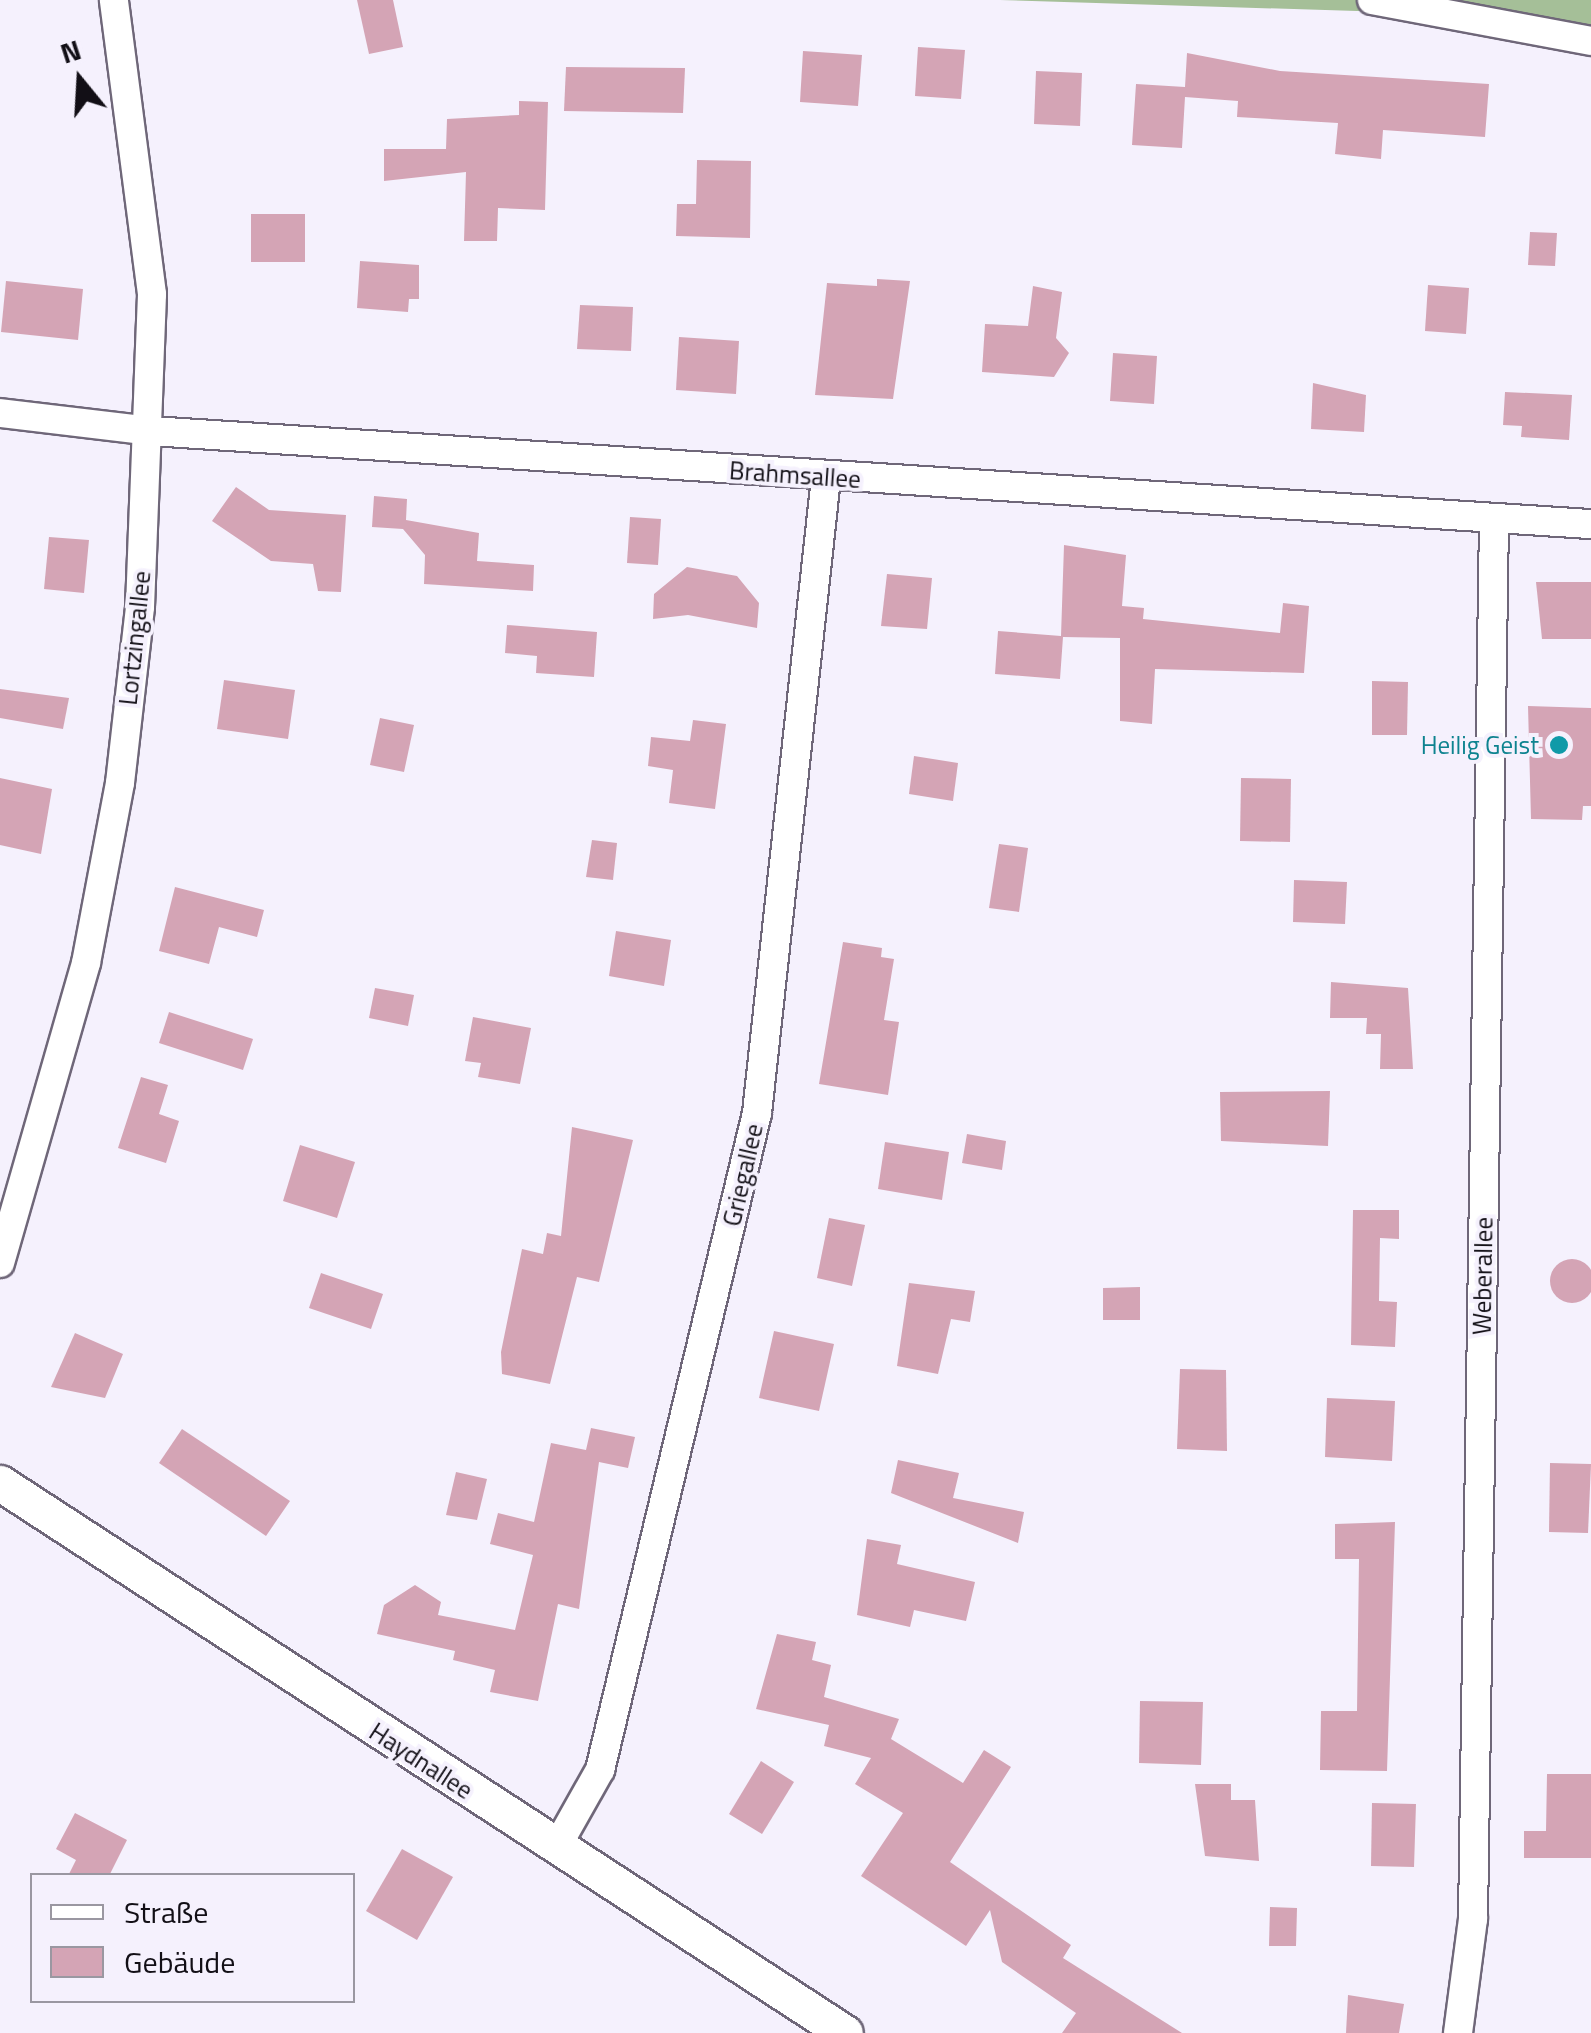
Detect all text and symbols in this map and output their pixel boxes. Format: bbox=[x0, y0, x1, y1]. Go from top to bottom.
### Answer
text: N bbox=[55, 28, 86, 74]
north arrow bbox=[30, 30, 130, 130]
street label: Brahmsallee bbox=[728, 455, 862, 495]
street label: Lortzingallee bbox=[113, 569, 157, 707]
place label: Heilig Geist bbox=[1421, 730, 1539, 760]
marker: Heilig Geist bbox=[1548, 734, 1570, 756]
street label: Griegallee bbox=[717, 1121, 769, 1229]
street label: Weberallee bbox=[1467, 1217, 1499, 1335]
street label: Haydnallee bbox=[364, 1717, 478, 1805]
legend bbox=[30, 1873, 355, 2003]
text: Straße bbox=[124, 1889, 208, 1935]
text: Gebäude bbox=[124, 1939, 235, 1985]

